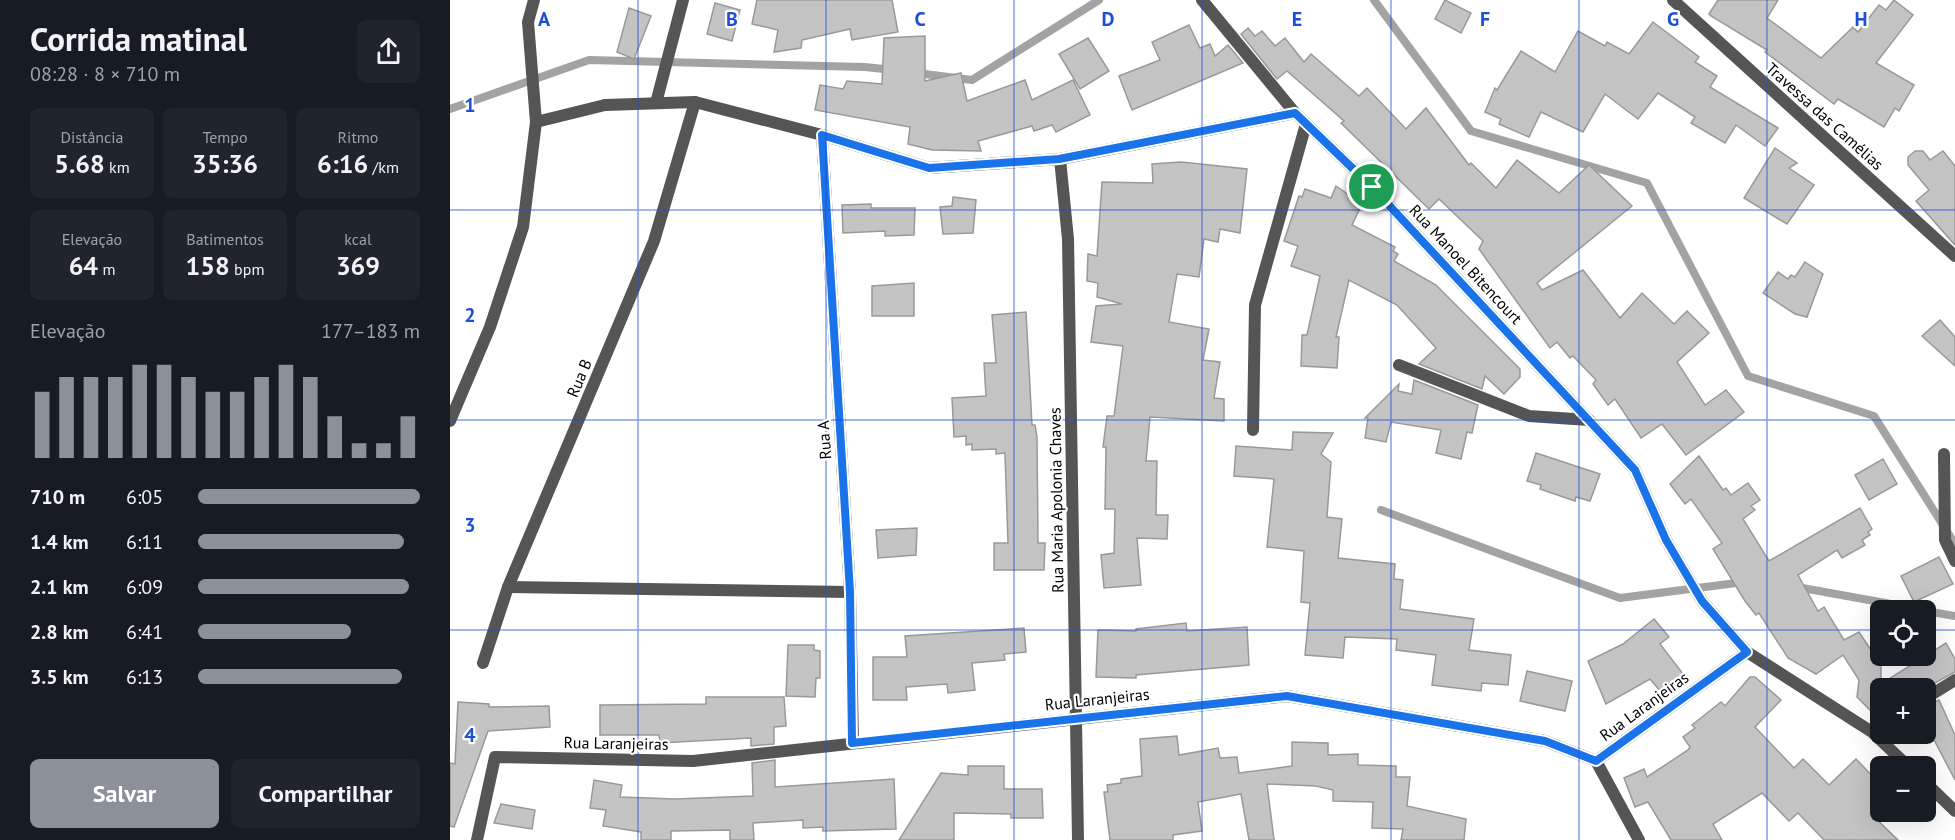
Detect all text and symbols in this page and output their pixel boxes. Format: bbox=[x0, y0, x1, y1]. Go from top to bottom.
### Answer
text: A bbox=[538, 6, 551, 32]
text: B bbox=[726, 6, 738, 32]
text: C bbox=[914, 6, 926, 32]
text: D bbox=[1102, 6, 1115, 32]
text: E bbox=[1292, 6, 1302, 32]
text: F bbox=[1480, 6, 1490, 32]
text: G bbox=[1667, 6, 1679, 32]
text: H bbox=[1854, 6, 1868, 32]
text: Corrida matinal bbox=[30, 17, 247, 60]
button: share bbox=[357, 20, 420, 83]
street label: Travessa das Camélias bbox=[1762, 58, 1888, 174]
text: 08:28 · 8 × 710 m bbox=[30, 61, 180, 87]
text: 1 bbox=[464, 92, 476, 118]
text: Distância bbox=[60, 127, 124, 147]
text: Tempo bbox=[202, 127, 248, 147]
text: Ritmo bbox=[338, 127, 378, 147]
text: 5.68 bbox=[54, 147, 105, 180]
text: 35:36 bbox=[192, 147, 258, 180]
text: 6:16 bbox=[317, 147, 368, 180]
text: km bbox=[105, 157, 130, 177]
text: /km bbox=[368, 157, 399, 177]
pin bbox=[1346, 161, 1397, 212]
icon: arrive bbox=[1355, 170, 1388, 203]
street label: Rua Manoel Bitencourt bbox=[1405, 200, 1527, 328]
text: Elevação bbox=[62, 229, 122, 249]
text: Batimentos bbox=[186, 229, 264, 249]
text: kcal bbox=[344, 229, 372, 249]
text: 64 bbox=[69, 249, 98, 282]
text: 158 bbox=[186, 249, 230, 282]
text: 369 bbox=[336, 249, 380, 282]
text: m bbox=[98, 259, 115, 279]
text: bpm bbox=[230, 259, 264, 279]
text: 2 bbox=[464, 302, 476, 328]
text: Elevação bbox=[30, 318, 106, 344]
text: 177–183 m bbox=[321, 318, 420, 344]
street label: Rua B bbox=[562, 356, 596, 400]
street label: Rua Maria Apolonia Chaves bbox=[1044, 407, 1068, 593]
street label: Rua A bbox=[813, 419, 835, 460]
text: 710 m bbox=[30, 484, 85, 510]
text: 6:05 bbox=[126, 484, 163, 510]
text: 3 bbox=[464, 512, 476, 538]
text: 1.4 km bbox=[30, 529, 89, 555]
text: 6:11 bbox=[126, 529, 163, 555]
text: 2.1 km bbox=[30, 574, 89, 600]
text: 6:09 bbox=[126, 574, 163, 600]
map controls bbox=[1870, 600, 1936, 822]
button: locate bbox=[1870, 600, 1936, 666]
text: 2.8 km bbox=[30, 619, 89, 645]
text: 6:41 bbox=[126, 619, 163, 645]
text: 3.5 km bbox=[30, 664, 89, 690]
text: 6:13 bbox=[126, 664, 163, 690]
street label: Rua Laranjeiras bbox=[1596, 667, 1693, 745]
button: + bbox=[1870, 678, 1936, 744]
street label: Rua Laranjeiras bbox=[1044, 684, 1151, 714]
text: 4 bbox=[464, 722, 476, 748]
street label: Rua Laranjeiras bbox=[563, 732, 669, 754]
button: − bbox=[1870, 756, 1936, 822]
button: Salvar bbox=[30, 759, 219, 828]
button: Compartilhar bbox=[231, 759, 420, 828]

